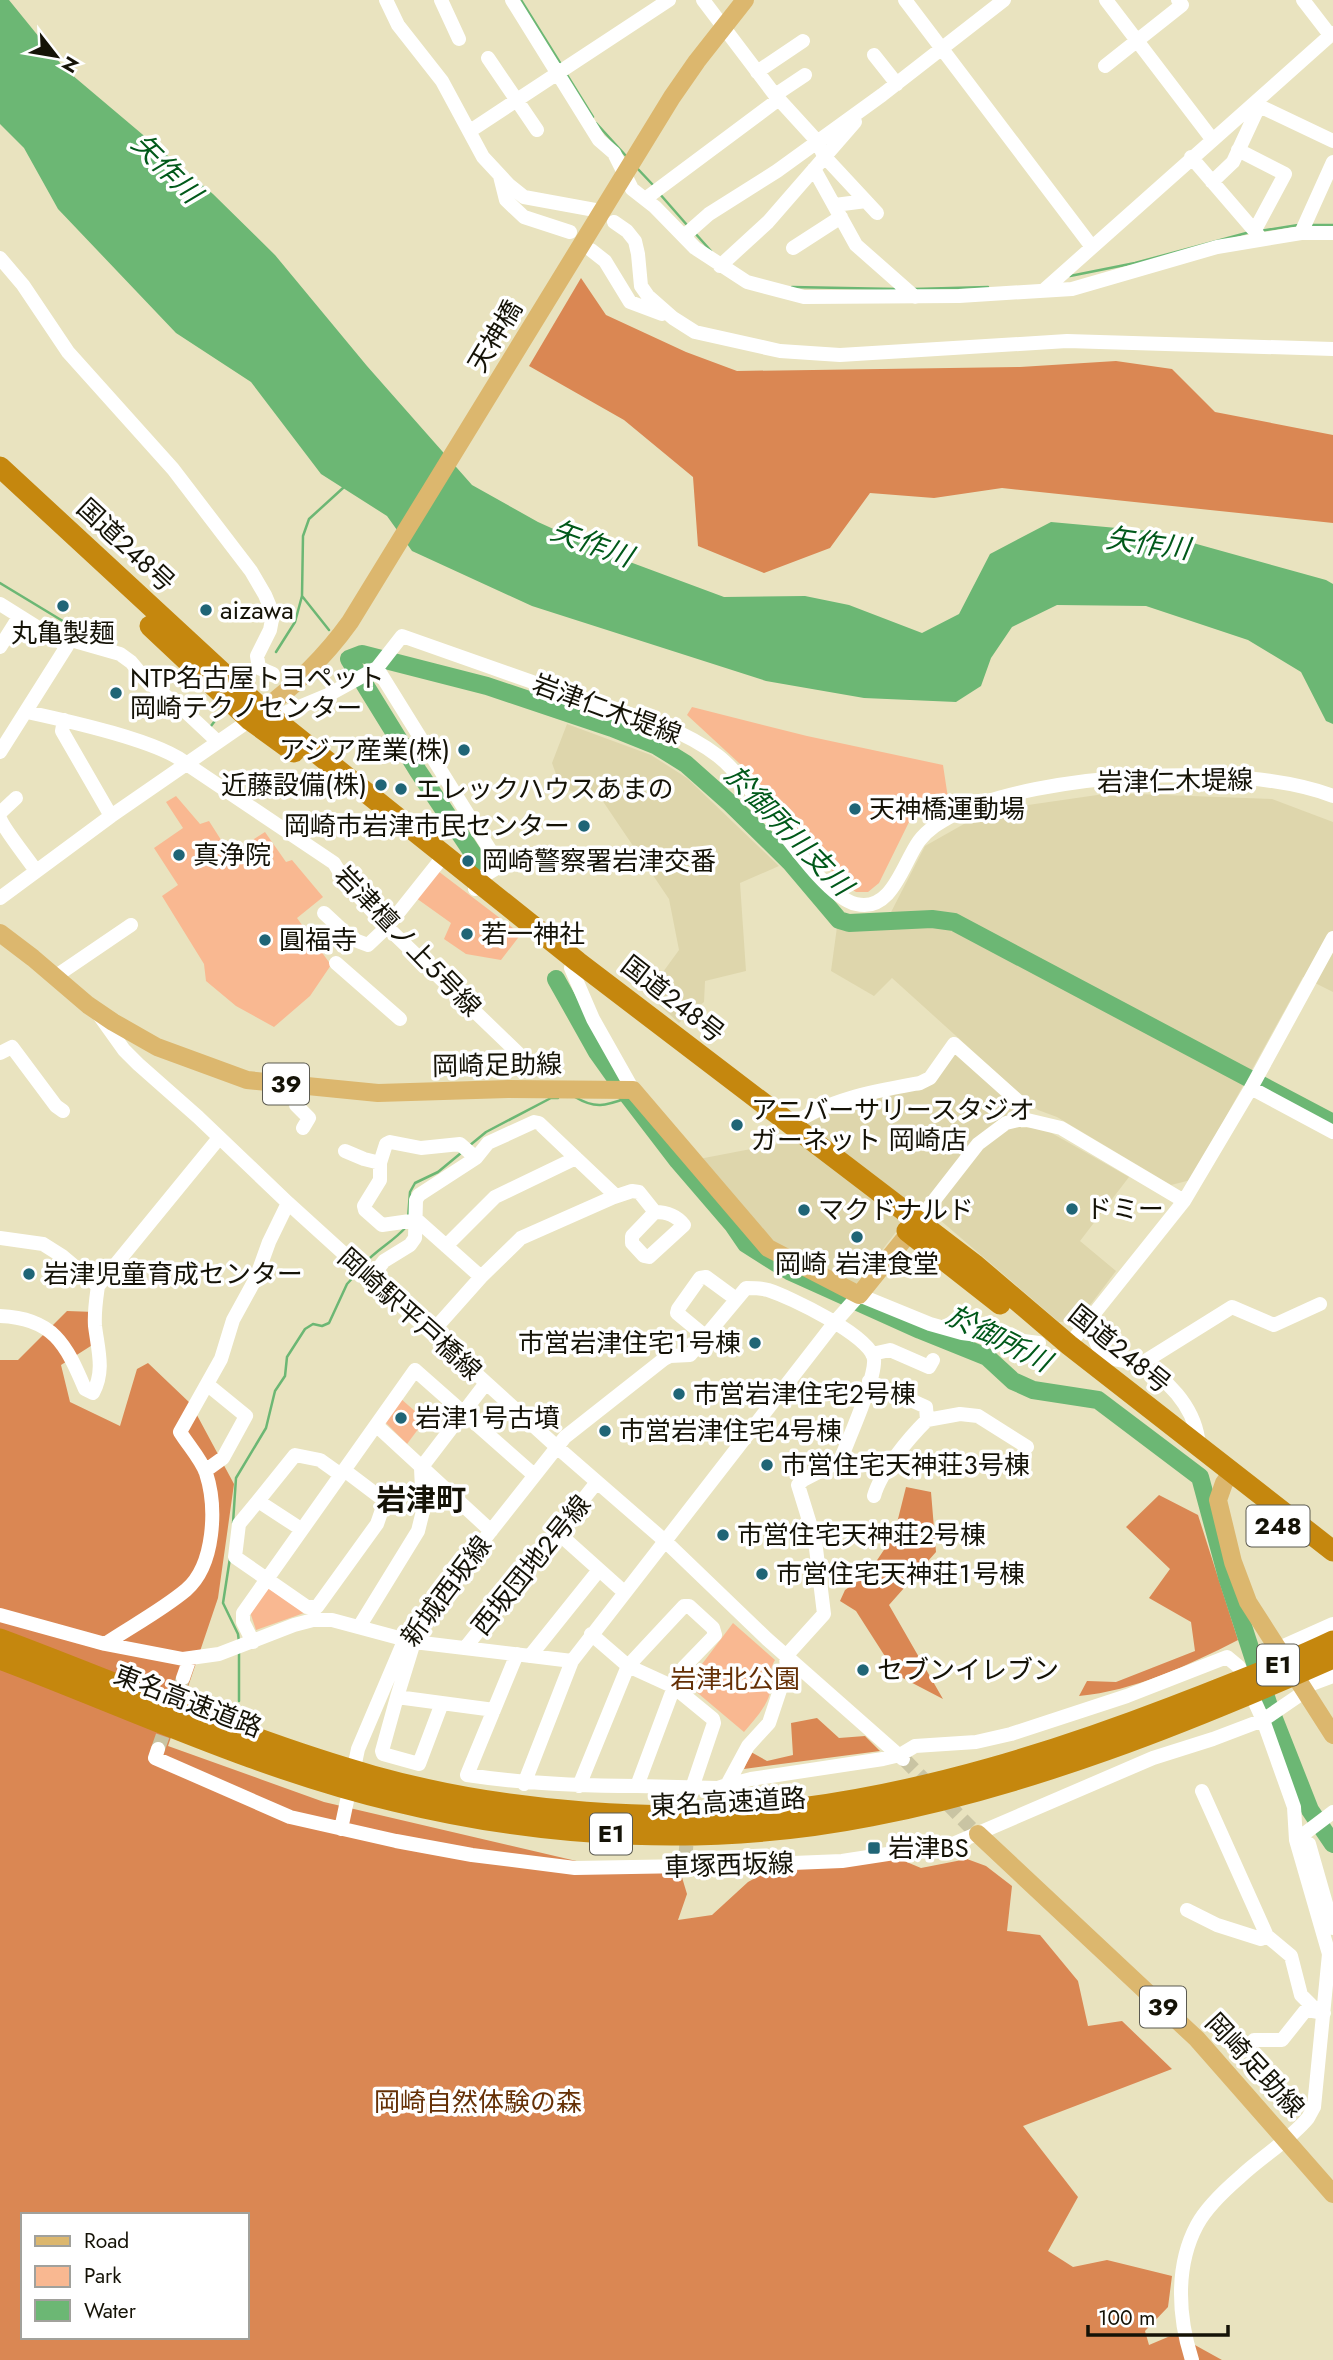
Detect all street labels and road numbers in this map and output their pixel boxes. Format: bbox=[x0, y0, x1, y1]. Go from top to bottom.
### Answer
street label: 天神橋 bbox=[459, 293, 531, 379]
street label: 国道248号 bbox=[68, 489, 184, 601]
street label: 岩津仁木堤線 bbox=[527, 664, 687, 754]
street label: 岩津仁木堤線 bbox=[1097, 761, 1253, 801]
street label: 岩津檀ノ上5号線 bbox=[326, 857, 490, 1025]
street label: 国道248号 bbox=[613, 946, 733, 1052]
street label: 岡崎足助線 bbox=[432, 1045, 562, 1085]
road number: 39 bbox=[263, 1064, 309, 1104]
street label: 岡崎駅平戸橋線 bbox=[330, 1239, 490, 1389]
street label: 国道248号 bbox=[1061, 1296, 1179, 1402]
street label: 西坂団地2号線 bbox=[462, 1487, 600, 1643]
road number: 248 bbox=[1246, 1506, 1310, 1546]
street label: 新城西坂線 bbox=[392, 1528, 500, 1654]
road number: E1 bbox=[1257, 1644, 1299, 1686]
street label: 東名高速道路 bbox=[108, 1655, 268, 1747]
street label: 東名高速道路 bbox=[649, 1779, 807, 1825]
road number: E1 bbox=[590, 1814, 632, 1854]
street label: 車塚西坂線 bbox=[663, 1844, 795, 1886]
road number: 39 bbox=[1140, 1986, 1186, 2028]
street label: 岡崎足助線 bbox=[1197, 2004, 1313, 2126]

